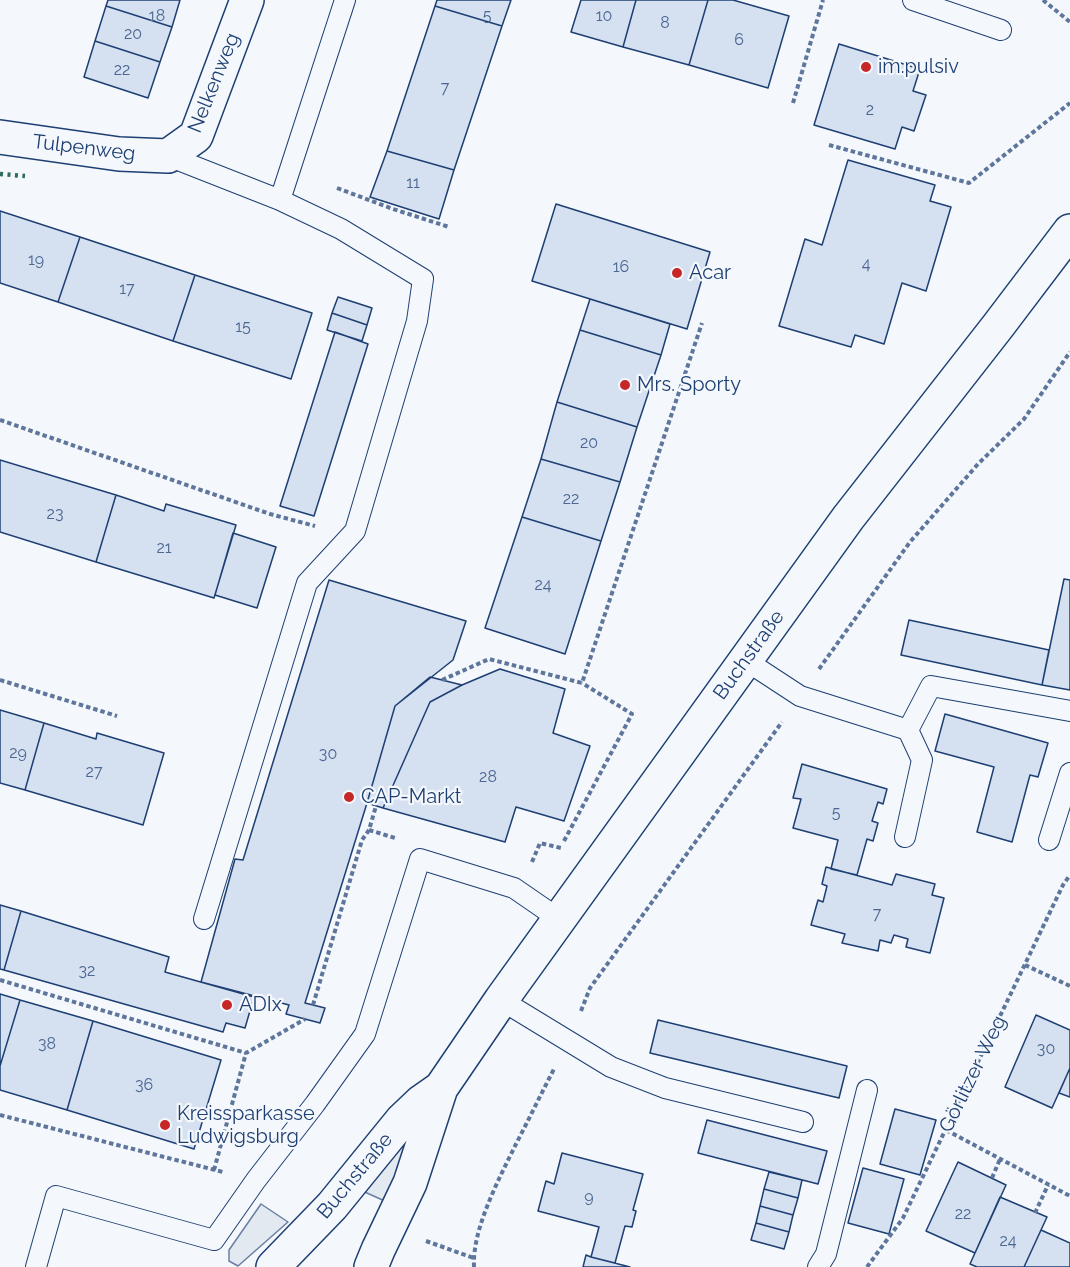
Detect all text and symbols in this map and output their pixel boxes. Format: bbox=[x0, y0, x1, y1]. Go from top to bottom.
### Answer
house number: 18 bbox=[149, 6, 165, 26]
house number: 5 bbox=[483, 6, 491, 26]
house number: 10 bbox=[596, 6, 612, 26]
house number: 8 bbox=[660, 13, 670, 33]
house number: 20 bbox=[124, 24, 142, 44]
street label: Nelkenweg bbox=[183, 30, 245, 136]
house number: 6 bbox=[734, 30, 744, 50]
place label: im.pulsiv bbox=[878, 55, 959, 79]
house number: 22 bbox=[114, 60, 130, 80]
marker: im.pulsiv bbox=[859, 60, 873, 74]
house number: 7 bbox=[441, 78, 449, 98]
house number: 2 bbox=[866, 100, 874, 120]
street label: Tulpenweg bbox=[31, 130, 137, 166]
house number: 11 bbox=[406, 173, 420, 193]
house number: 19 bbox=[28, 250, 44, 270]
house number: 4 bbox=[862, 254, 870, 274]
house number: 16 bbox=[613, 257, 629, 277]
place label: Acar bbox=[689, 261, 731, 285]
marker: Acar bbox=[670, 266, 684, 280]
house number: 17 bbox=[119, 279, 135, 299]
house number: 15 bbox=[235, 317, 251, 337]
place label: Mrs. Sporty bbox=[637, 373, 741, 397]
marker: Mrs. Sporty bbox=[618, 378, 632, 392]
house number: 20 bbox=[580, 433, 598, 453]
house number: 22 bbox=[563, 489, 579, 509]
house number: 23 bbox=[47, 504, 63, 524]
house number: 21 bbox=[156, 538, 172, 558]
house number: 24 bbox=[534, 575, 552, 595]
street label: Buchstraße bbox=[708, 606, 790, 704]
house number: 29 bbox=[9, 743, 27, 763]
house number: 30 bbox=[319, 744, 337, 764]
house number: 27 bbox=[86, 762, 102, 782]
house number: 28 bbox=[479, 767, 497, 787]
place label: CAP-Markt bbox=[361, 785, 461, 809]
marker: CAP-Markt bbox=[342, 790, 356, 804]
house number: 5 bbox=[832, 803, 840, 823]
house number: 7 bbox=[873, 904, 881, 924]
house number: 32 bbox=[79, 961, 95, 981]
place label: ADIx bbox=[239, 993, 282, 1017]
marker: ADIx bbox=[220, 998, 234, 1012]
street label: Görlitzer Weg bbox=[934, 1012, 1012, 1136]
house number: 38 bbox=[38, 1034, 56, 1054]
house number: 30 bbox=[1037, 1039, 1055, 1059]
house number: 36 bbox=[135, 1075, 153, 1095]
place label: Kreissparkasse Ludwigsburg bbox=[177, 1102, 315, 1149]
marker: Kreissparkasse Ludwigsburg bbox=[158, 1118, 172, 1132]
street label: Buchstraße bbox=[312, 1128, 398, 1224]
house number: 9 bbox=[584, 1187, 594, 1207]
house number: 22 bbox=[955, 1204, 971, 1224]
house number: 24 bbox=[999, 1231, 1017, 1251]

